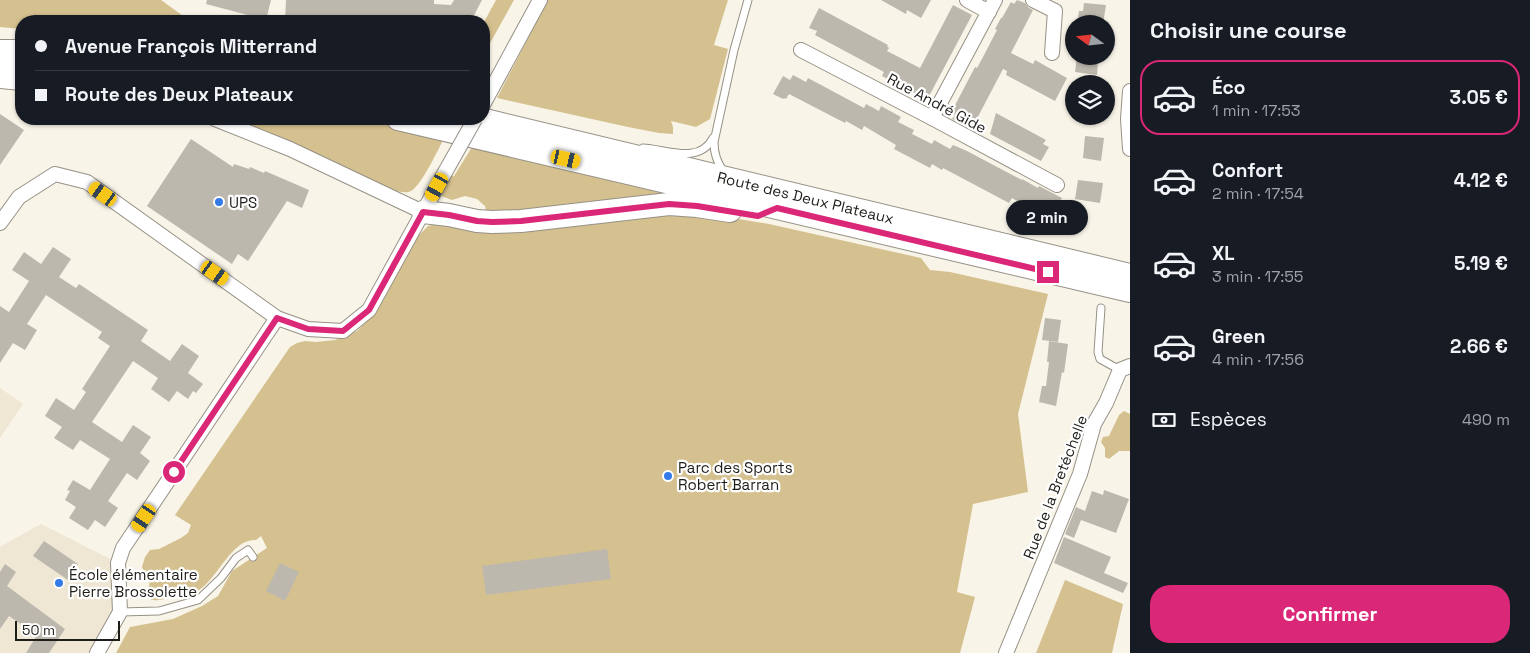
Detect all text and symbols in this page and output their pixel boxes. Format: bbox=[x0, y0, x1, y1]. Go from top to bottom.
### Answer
north arrow bbox=[1065, 15, 1115, 65]
map controls bbox=[1065, 15, 1115, 125]
text: Choisir une course bbox=[1150, 16, 1347, 44]
text: Avenue François Mitterrand bbox=[65, 34, 317, 59]
street label: Rue André Gide bbox=[884, 69, 990, 137]
button: layers bbox=[1065, 75, 1115, 125]
icon: car bbox=[1152, 75, 1197, 120]
text: Éco bbox=[1212, 75, 1245, 100]
text: Route des Deux Plateaux bbox=[65, 82, 294, 107]
text: 3.05 € bbox=[1450, 85, 1508, 110]
text: 1 min · 17:53 bbox=[1212, 100, 1301, 121]
car bbox=[549, 148, 582, 170]
icon: car bbox=[1152, 158, 1197, 203]
text: Confort bbox=[1212, 158, 1283, 183]
street label: Route des Deux Plateaux bbox=[715, 167, 896, 228]
text: 4.12 € bbox=[1454, 168, 1508, 193]
car bbox=[423, 170, 450, 204]
car bbox=[86, 179, 119, 209]
text: 2 min · 17:54 bbox=[1212, 183, 1304, 204]
place label: UPS bbox=[229, 193, 257, 212]
marker: UPS bbox=[213, 196, 225, 208]
callout: 2 min bbox=[1007, 200, 1089, 234]
text: 2 min bbox=[1026, 207, 1068, 228]
icon: car bbox=[1152, 241, 1197, 286]
text: XL bbox=[1212, 241, 1235, 266]
text: 5.19 € bbox=[1454, 251, 1508, 276]
car bbox=[198, 258, 231, 288]
route end bbox=[1037, 261, 1059, 283]
text: 3 min · 17:55 bbox=[1212, 266, 1303, 287]
icon: car bbox=[1152, 324, 1197, 369]
text: Green bbox=[1212, 324, 1265, 349]
text: 2.66 € bbox=[1450, 334, 1508, 359]
text: 4 min · 17:56 bbox=[1212, 349, 1304, 370]
icon: cash bbox=[1150, 406, 1178, 434]
text: Espèces bbox=[1190, 407, 1267, 432]
text: 490 m bbox=[1462, 409, 1510, 430]
street label: Rue de la Bretéchelle bbox=[1019, 412, 1091, 562]
place label: Parc des Sports Robert Barran bbox=[678, 458, 793, 494]
route start bbox=[163, 461, 185, 483]
marker: Parc des Sports Robert Barran bbox=[662, 470, 674, 482]
car bbox=[129, 501, 158, 535]
place label: École élémentaire Pierre Brossolette bbox=[69, 565, 198, 601]
marker: École élémentaire Pierre Brossolette bbox=[53, 577, 65, 589]
button: Confirmer bbox=[1150, 585, 1510, 643]
scale bar bbox=[15, 618, 120, 641]
text: 50 m bbox=[22, 621, 55, 639]

